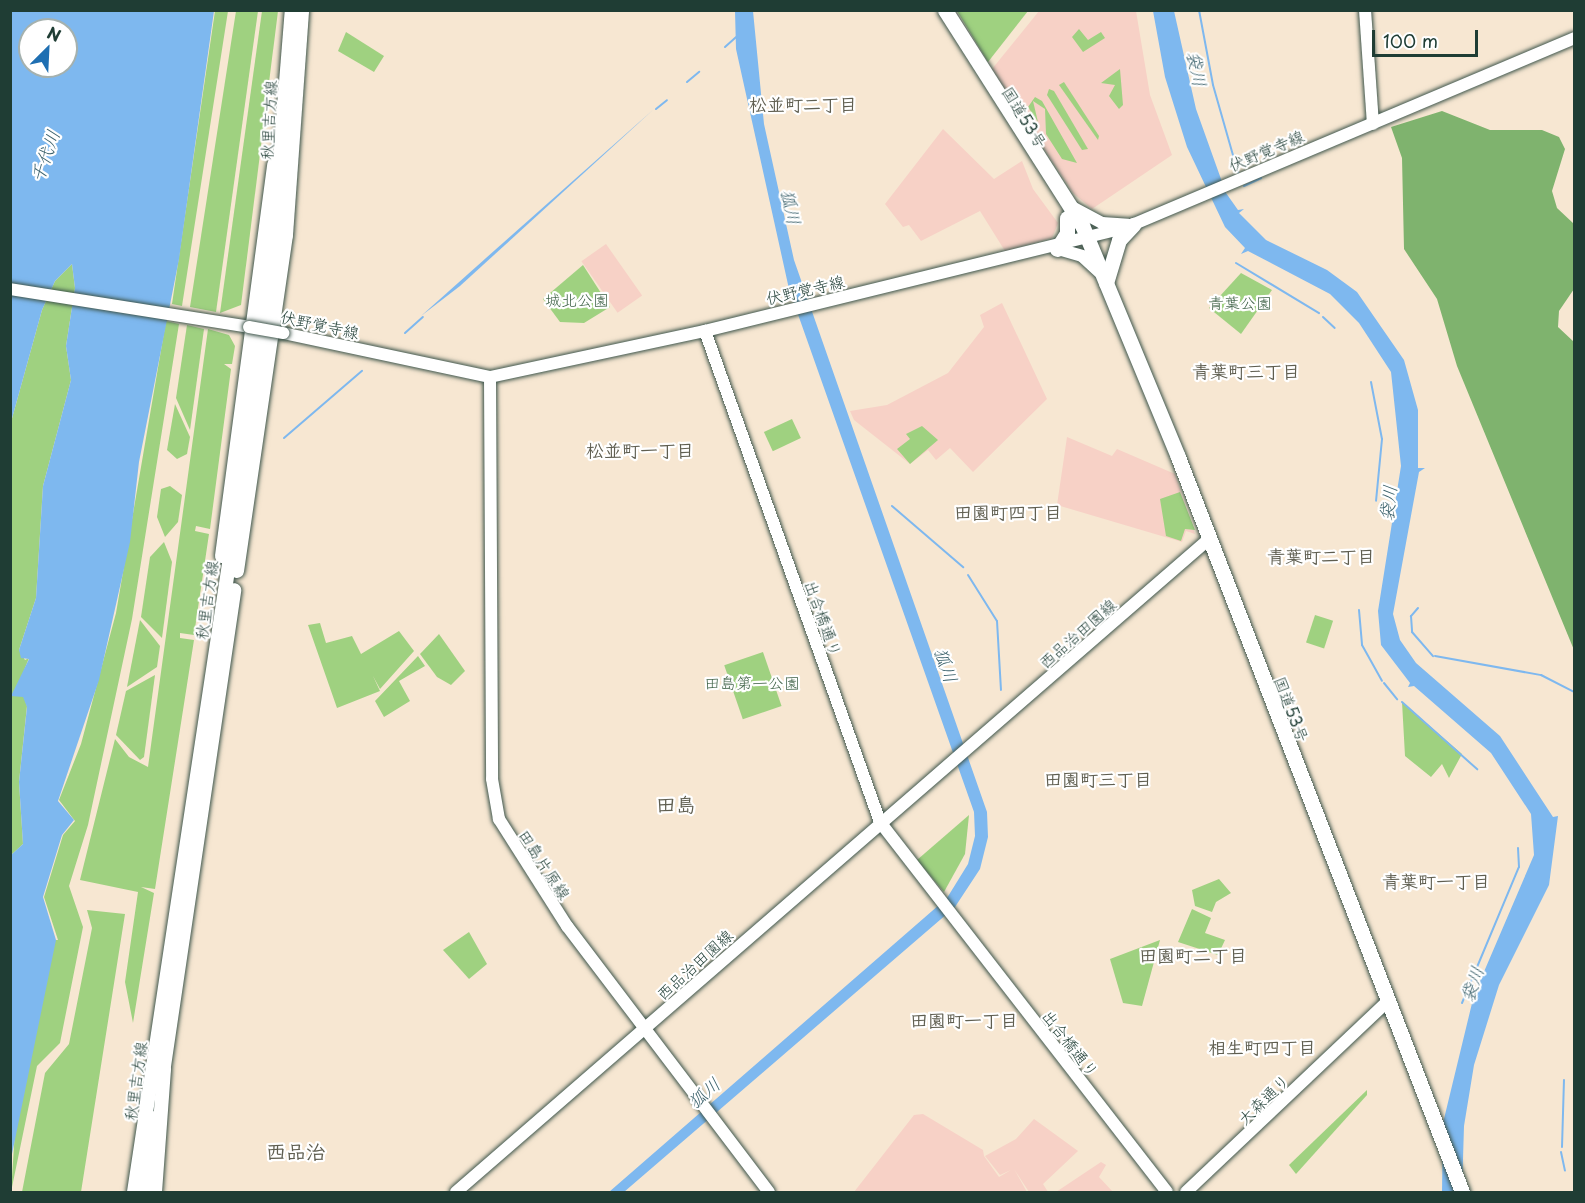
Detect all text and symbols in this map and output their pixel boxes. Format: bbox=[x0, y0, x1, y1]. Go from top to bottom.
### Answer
north arrow bbox=[18, 18, 78, 78]
scale bar bbox=[1375, 18, 1482, 56]
text: N bbox=[44, 20, 65, 47]
text: 100 m bbox=[1383, 27, 1438, 54]
water label: 袋川 bbox=[1183, 49, 1211, 89]
street label: 秋里吉方線 bbox=[256, 80, 280, 160]
street label: 国道53号 bbox=[999, 83, 1051, 151]
district label: 松並町二丁目 bbox=[749, 93, 857, 115]
street label: 伏野覚寺線 bbox=[1225, 126, 1307, 174]
water label: 千代川 bbox=[26, 127, 64, 185]
water label: 狐川 bbox=[777, 187, 805, 227]
street label: 伏野覚寺線 bbox=[764, 271, 846, 307]
park label: 城北公園 bbox=[545, 289, 609, 309]
park label: 青葉公園 bbox=[1208, 292, 1272, 312]
street label: 伏野覚寺線 bbox=[279, 306, 361, 342]
district label: 青葉町三丁目 bbox=[1192, 360, 1300, 382]
district label: 松並町一丁目 bbox=[586, 439, 694, 461]
water label: 袋川 bbox=[1375, 484, 1401, 522]
district label: 田園町四丁目 bbox=[954, 501, 1062, 523]
district label: 青葉町二丁目 bbox=[1267, 545, 1375, 567]
street label: 秋里吉方線 bbox=[191, 559, 221, 641]
street label: 出合橋通り bbox=[801, 577, 847, 659]
street label: 西品治田園線 bbox=[1034, 594, 1120, 672]
water label: 狐川 bbox=[930, 644, 962, 686]
park label: 田島第一公園 bbox=[704, 672, 800, 692]
street label: 国道53号 bbox=[1271, 674, 1313, 744]
district label: 田園町三丁目 bbox=[1044, 768, 1152, 790]
district label: 田島 bbox=[656, 792, 696, 816]
street label: 田島片原線 bbox=[515, 825, 575, 903]
district label: 青葉町一丁目 bbox=[1382, 870, 1490, 892]
street label: 西品治田園線 bbox=[652, 925, 736, 1003]
district label: 田園町二丁目 bbox=[1139, 944, 1247, 966]
water label: 袋川 bbox=[1456, 963, 1488, 1005]
street label: 出合橋通り bbox=[1039, 1006, 1103, 1080]
district label: 田園町一丁目 bbox=[910, 1009, 1018, 1031]
district label: 相生町四丁目 bbox=[1208, 1036, 1316, 1058]
street label: 秋里吉方線 bbox=[120, 1040, 150, 1122]
street label: 大森通り bbox=[1233, 1070, 1293, 1128]
water label: 狐川 bbox=[683, 1073, 725, 1113]
district label: 西品治 bbox=[266, 1139, 326, 1163]

